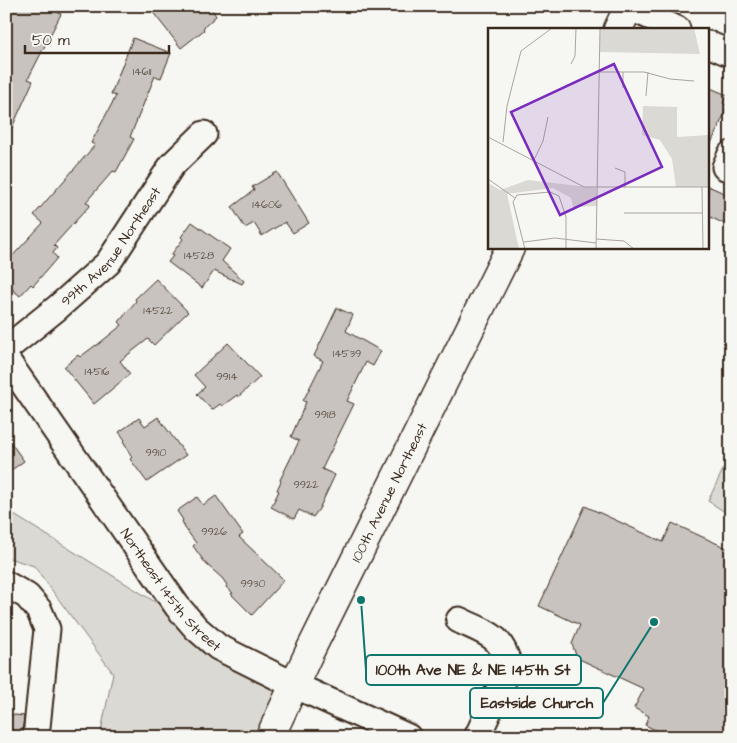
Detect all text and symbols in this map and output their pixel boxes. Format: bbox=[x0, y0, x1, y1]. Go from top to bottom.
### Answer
scale bar bbox=[25, 22, 169, 54]
inset map bbox=[488, 28, 710, 249]
text: 50 m bbox=[32, 30, 70, 51]
house number: 14611 bbox=[133, 64, 152, 79]
street label: 99th Avenue Northeast bbox=[57, 183, 166, 311]
house number: 14606 bbox=[252, 197, 282, 212]
house number: 14528 bbox=[184, 248, 214, 263]
house number: 14522 bbox=[143, 303, 173, 318]
house number: 14539 bbox=[333, 346, 361, 361]
house number: 14516 bbox=[85, 364, 110, 379]
house number: 9914 bbox=[216, 369, 238, 384]
house number: 9918 bbox=[314, 407, 336, 422]
street label: 100th Avenue Northeast bbox=[347, 419, 433, 566]
house number: 9910 bbox=[146, 445, 166, 460]
house number: 9922 bbox=[293, 477, 319, 492]
house number: 9926 bbox=[201, 524, 227, 539]
street label: Northeast 145th Street bbox=[115, 525, 225, 657]
house number: 9930 bbox=[240, 576, 266, 591]
callout: 100th Ave NE & NE 145th St bbox=[366, 655, 581, 685]
text: 100th Ave NE & NE 145th St bbox=[376, 660, 571, 681]
callout: Eastside Church bbox=[470, 688, 603, 718]
text: Eastside Church bbox=[481, 693, 594, 714]

